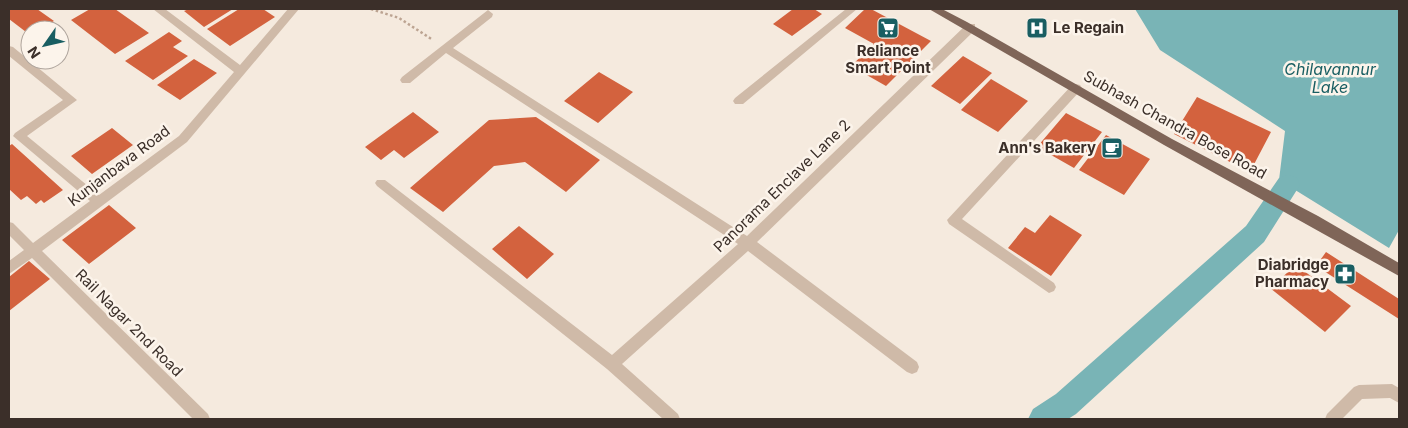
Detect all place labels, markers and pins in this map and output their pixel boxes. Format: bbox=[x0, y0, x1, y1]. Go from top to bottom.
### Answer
supermarket icon: Reliance Smart Point bbox=[876, 16, 900, 40]
hospital icon: Le Regain bbox=[1025, 16, 1049, 40]
place label: Le Regain bbox=[1053, 18, 1124, 37]
place label: Reliance Smart Point bbox=[845, 41, 931, 77]
cafe icon: Ann's Bakery bbox=[1100, 136, 1124, 160]
place label: Ann's Bakery bbox=[998, 138, 1096, 157]
place label: Diabridge Pharmacy bbox=[1255, 255, 1329, 291]
pharmacy icon: Diabridge Pharmacy bbox=[1333, 262, 1357, 286]

